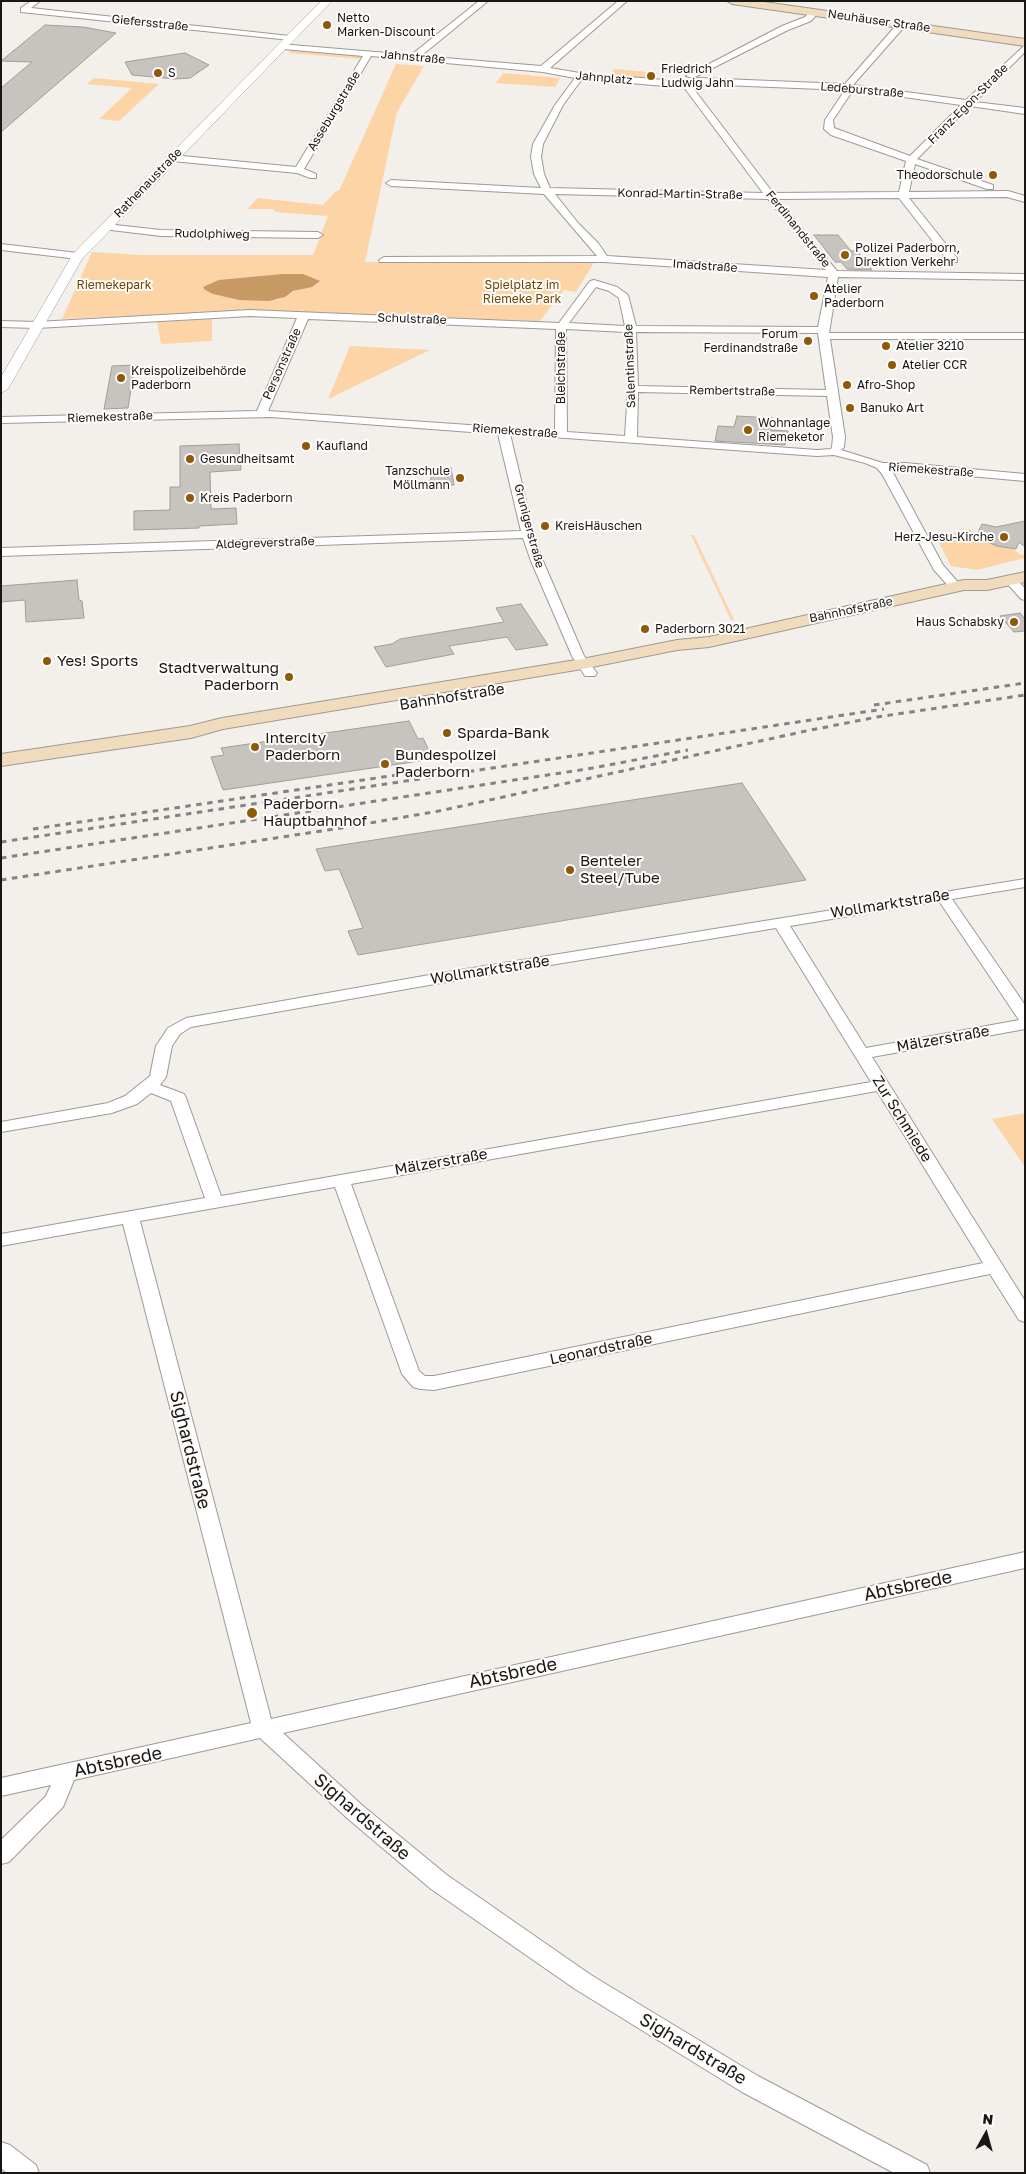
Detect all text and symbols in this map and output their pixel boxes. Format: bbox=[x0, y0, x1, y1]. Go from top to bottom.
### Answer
street label: Neuhäuser Straße bbox=[827, 7, 931, 35]
place label: Netto Marken-Discount bbox=[337, 11, 435, 39]
street label: Giefersstraße bbox=[111, 12, 189, 34]
marker: Netto Marken-Discount bbox=[321, 19, 333, 31]
street label: Jahnstraße bbox=[380, 47, 446, 67]
street label: Franz-Egon-Straße bbox=[925, 61, 1011, 147]
place label: Friedrich Ludwig Jahn bbox=[661, 62, 734, 90]
place label: S bbox=[168, 66, 176, 80]
marker: S bbox=[152, 67, 164, 79]
street label: Asseburgstraße bbox=[304, 68, 364, 154]
street label: Jahnplatz bbox=[575, 68, 633, 88]
marker: Friedrich Ludwig Jahn bbox=[645, 70, 657, 82]
street label: Ledeburstraße bbox=[820, 79, 904, 101]
street label: Rathenaustraße bbox=[111, 145, 185, 221]
place label: Theodorschule bbox=[897, 168, 983, 182]
marker: Theodorschule bbox=[987, 169, 999, 181]
street label: Konrad-Martin-Straße bbox=[617, 186, 743, 202]
street label: Ferdinandstraße bbox=[763, 188, 833, 270]
street label: Rudolphiweg bbox=[174, 226, 250, 242]
place label: Polizei Paderborn, Direktion Verkehr bbox=[855, 241, 960, 269]
marker: Polizei Paderborn, Direktion Verkehr bbox=[839, 249, 851, 261]
street label: Imadstraße bbox=[672, 257, 738, 275]
park label: Riemekepark bbox=[76, 278, 152, 292]
park label: Spielplatz im Riemeke Park bbox=[483, 278, 561, 306]
place label: Atelier Paderborn bbox=[824, 282, 884, 310]
marker: Atelier Paderborn bbox=[808, 290, 820, 302]
street label: Schulstraße bbox=[377, 311, 447, 327]
street label: Salentinstraße bbox=[621, 324, 639, 408]
street label: Personstraße bbox=[260, 326, 304, 402]
place label: Forum Ferdinandstraße bbox=[704, 327, 798, 355]
street label: Bleichstraße bbox=[554, 332, 568, 404]
marker: Forum Ferdinandstraße bbox=[802, 335, 814, 347]
place label: Atelier 3210 bbox=[896, 339, 964, 353]
marker: Atelier 3210 bbox=[880, 340, 892, 352]
place label: Atelier CCR bbox=[902, 358, 967, 372]
marker: Atelier CCR bbox=[886, 359, 898, 371]
place label: Kreispolizeibehörde Paderborn bbox=[131, 364, 246, 392]
marker: Kreispolizeibehörde Paderborn bbox=[115, 372, 127, 384]
place label: Afro-Shop bbox=[857, 378, 915, 392]
marker: Afro-Shop bbox=[841, 379, 853, 391]
street label: Rembertstraße bbox=[689, 383, 775, 399]
place label: Banuko Art bbox=[860, 401, 924, 415]
marker: Banuko Art bbox=[844, 402, 856, 414]
street label: Riemekestraße bbox=[67, 408, 153, 426]
place label: Wohnanlage Riemeketor bbox=[758, 416, 830, 444]
street label: Riemekestraße bbox=[472, 421, 558, 441]
marker: Wohnanlage Riemeketor bbox=[742, 424, 754, 436]
place label: Kaufland bbox=[316, 439, 368, 453]
marker: Kaufland bbox=[300, 440, 312, 452]
place label: Gesundheitsamt bbox=[200, 452, 295, 466]
marker: Gesundheitsamt bbox=[184, 453, 196, 465]
street label: Riemekestraße bbox=[888, 460, 974, 480]
place label: Tanzschule Möllmann bbox=[385, 464, 450, 492]
marker: Tanzschule Möllmann bbox=[454, 472, 466, 484]
street label: Grunigerstraße bbox=[511, 482, 547, 570]
place label: Kreis Paderborn bbox=[200, 491, 293, 505]
marker: Kreis Paderborn bbox=[184, 492, 196, 504]
place label: KreisHäuschen bbox=[555, 519, 642, 533]
marker: KreisHäuschen bbox=[539, 520, 551, 532]
place label: Herz-Jesu-Kirche bbox=[894, 530, 994, 544]
marker: Herz-Jesu-Kirche bbox=[998, 531, 1010, 543]
street label: Aldegreverstraße bbox=[215, 534, 315, 552]
street label: Bahnhofstraße bbox=[808, 594, 894, 626]
place label: Haus Schabsky bbox=[916, 615, 1004, 629]
marker: Haus Schabsky bbox=[1008, 616, 1020, 628]
place label: Paderborn 3021 bbox=[655, 622, 745, 636]
marker: Paderborn 3021 bbox=[639, 623, 651, 635]
place label: Yes! Sports bbox=[57, 652, 138, 670]
marker: Yes! Sports bbox=[41, 655, 53, 667]
place label: Stadtverwaltung Paderborn bbox=[158, 659, 279, 694]
marker: Stadtverwaltung Paderborn bbox=[283, 671, 295, 683]
street label: Bahnhofstraße bbox=[398, 680, 506, 714]
place label: Sparda-Bank bbox=[457, 724, 550, 742]
marker: Sparda-Bank bbox=[441, 727, 453, 739]
place label: Intercity Paderborn bbox=[265, 729, 340, 764]
marker: Intercity Paderborn bbox=[249, 741, 261, 753]
place label: Bundespolizei Paderborn bbox=[395, 746, 497, 781]
marker: Bundespolizei Paderborn bbox=[379, 758, 391, 770]
place label: Paderborn Hauptbahnhof bbox=[263, 795, 367, 830]
marker: Paderborn Hauptbahnhof bbox=[245, 806, 259, 820]
place label: Benteler Steel/Tube bbox=[580, 852, 660, 887]
marker: Benteler Steel/Tube bbox=[564, 864, 576, 876]
street label: Wollmarktstraße bbox=[829, 886, 951, 922]
street label: Wollmarktstraße bbox=[429, 952, 551, 988]
street label: Mälzerstraße bbox=[895, 1022, 991, 1056]
street label: Zur Schmiede bbox=[868, 1073, 936, 1165]
street label: Mälzerstraße bbox=[393, 1145, 489, 1179]
street label: Leonardstraße bbox=[548, 1329, 654, 1369]
street label: Sighardstraße bbox=[165, 1389, 215, 1511]
street label: Abtsbrede bbox=[862, 1566, 954, 1606]
street label: Abtsbrede bbox=[467, 1653, 559, 1693]
street label: Abtsbrede bbox=[72, 1742, 164, 1782]
street label: Sighardstraße bbox=[309, 1769, 415, 1865]
street label: Sighardstraße bbox=[635, 2009, 751, 2089]
north arrow bbox=[961, 2109, 1011, 2159]
text: N bbox=[982, 2110, 994, 2128]

